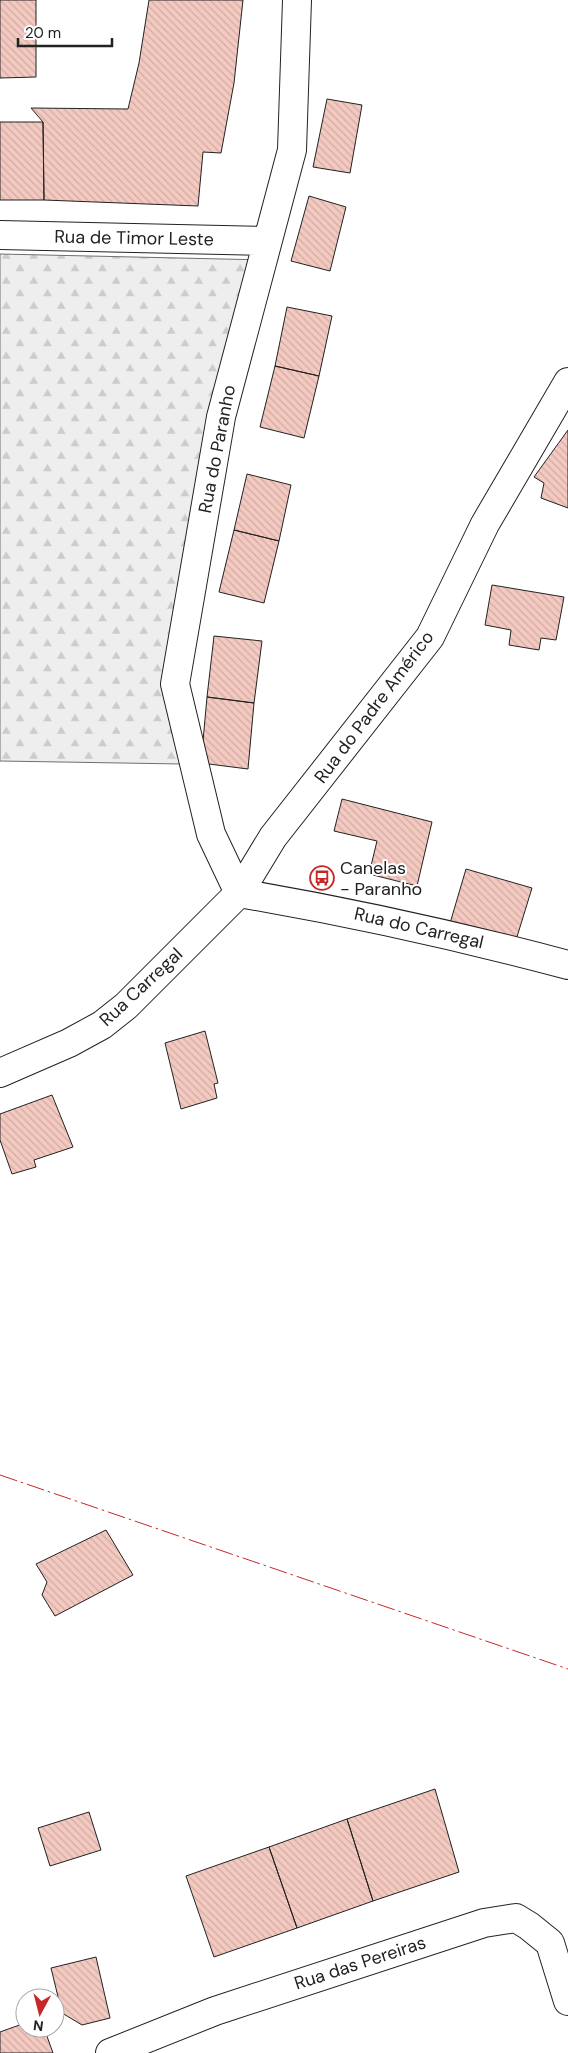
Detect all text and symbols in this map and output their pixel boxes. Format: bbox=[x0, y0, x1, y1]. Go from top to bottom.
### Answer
scale bar bbox=[18, 15, 111, 47]
text: 20 m bbox=[25, 23, 61, 43]
street label: Rua de Timor Leste bbox=[54, 225, 214, 251]
street label: Rua do Paranho bbox=[193, 383, 241, 515]
street label: Rua do Padre Américo bbox=[309, 626, 439, 788]
place label: Canelas - Paranho bbox=[340, 856, 422, 901]
bus stop icon: Canelas - Paranho bbox=[309, 865, 335, 891]
street label: Rua do Carregal bbox=[352, 901, 486, 955]
street label: Rua Carregal bbox=[94, 942, 188, 1032]
street label: Rua das Pereiras bbox=[291, 1930, 429, 1996]
north arrow bbox=[15, 1988, 65, 2038]
text: N bbox=[32, 2016, 45, 2035]

